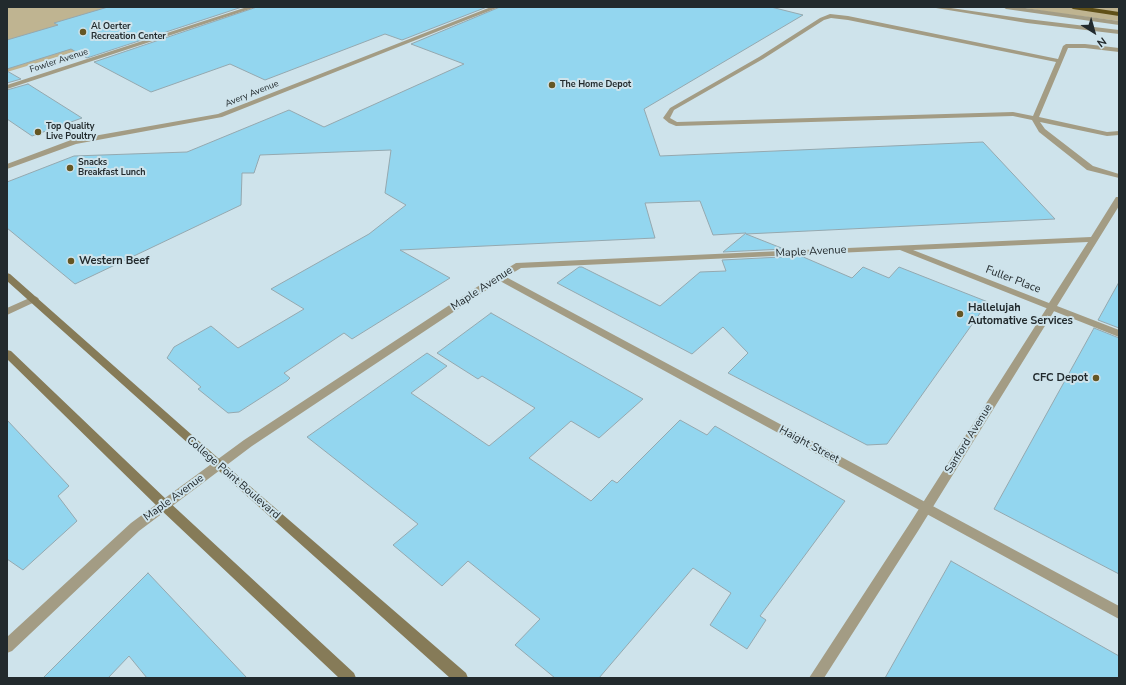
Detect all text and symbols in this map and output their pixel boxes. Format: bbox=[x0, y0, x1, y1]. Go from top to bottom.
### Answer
north arrow bbox=[1074, 12, 1114, 52]
place label: Al Oerter Recreation Center bbox=[91, 22, 166, 43]
marker: Al Oerter Recreation Center bbox=[78, 27, 88, 37]
text: N bbox=[1094, 34, 1109, 50]
street label: Fowler Avenue bbox=[28, 46, 90, 76]
street label: Avery Avenue bbox=[224, 78, 280, 110]
marker: The Home Depot bbox=[547, 80, 557, 90]
place label: The Home Depot bbox=[560, 80, 631, 90]
place label: Top Quality Live Poultry bbox=[46, 122, 96, 143]
marker: Top Quality Live Poultry bbox=[33, 127, 43, 137]
place label: Snacks Breakfast Lunch bbox=[78, 158, 146, 179]
marker: Snacks Breakfast Lunch bbox=[65, 163, 75, 173]
street label: Maple Avenue bbox=[775, 244, 847, 260]
place label: Western Beef bbox=[79, 254, 149, 268]
marker: Western Beef bbox=[66, 256, 76, 266]
street label: Fuller Place bbox=[984, 263, 1042, 297]
street label: Maple Avenue bbox=[449, 264, 515, 314]
place label: Hallelujah Automative Services bbox=[968, 301, 1073, 327]
marker: Hallelujah Automative Services bbox=[955, 309, 965, 319]
place label: CFC Depot bbox=[1033, 371, 1088, 385]
marker: CFC Depot bbox=[1091, 373, 1101, 383]
street label: Sanford Avenue bbox=[942, 402, 996, 476]
street label: Haight Street bbox=[777, 424, 841, 466]
street label: College Point Boulevard bbox=[184, 434, 282, 522]
street label: Maple Avenue bbox=[141, 472, 207, 524]

